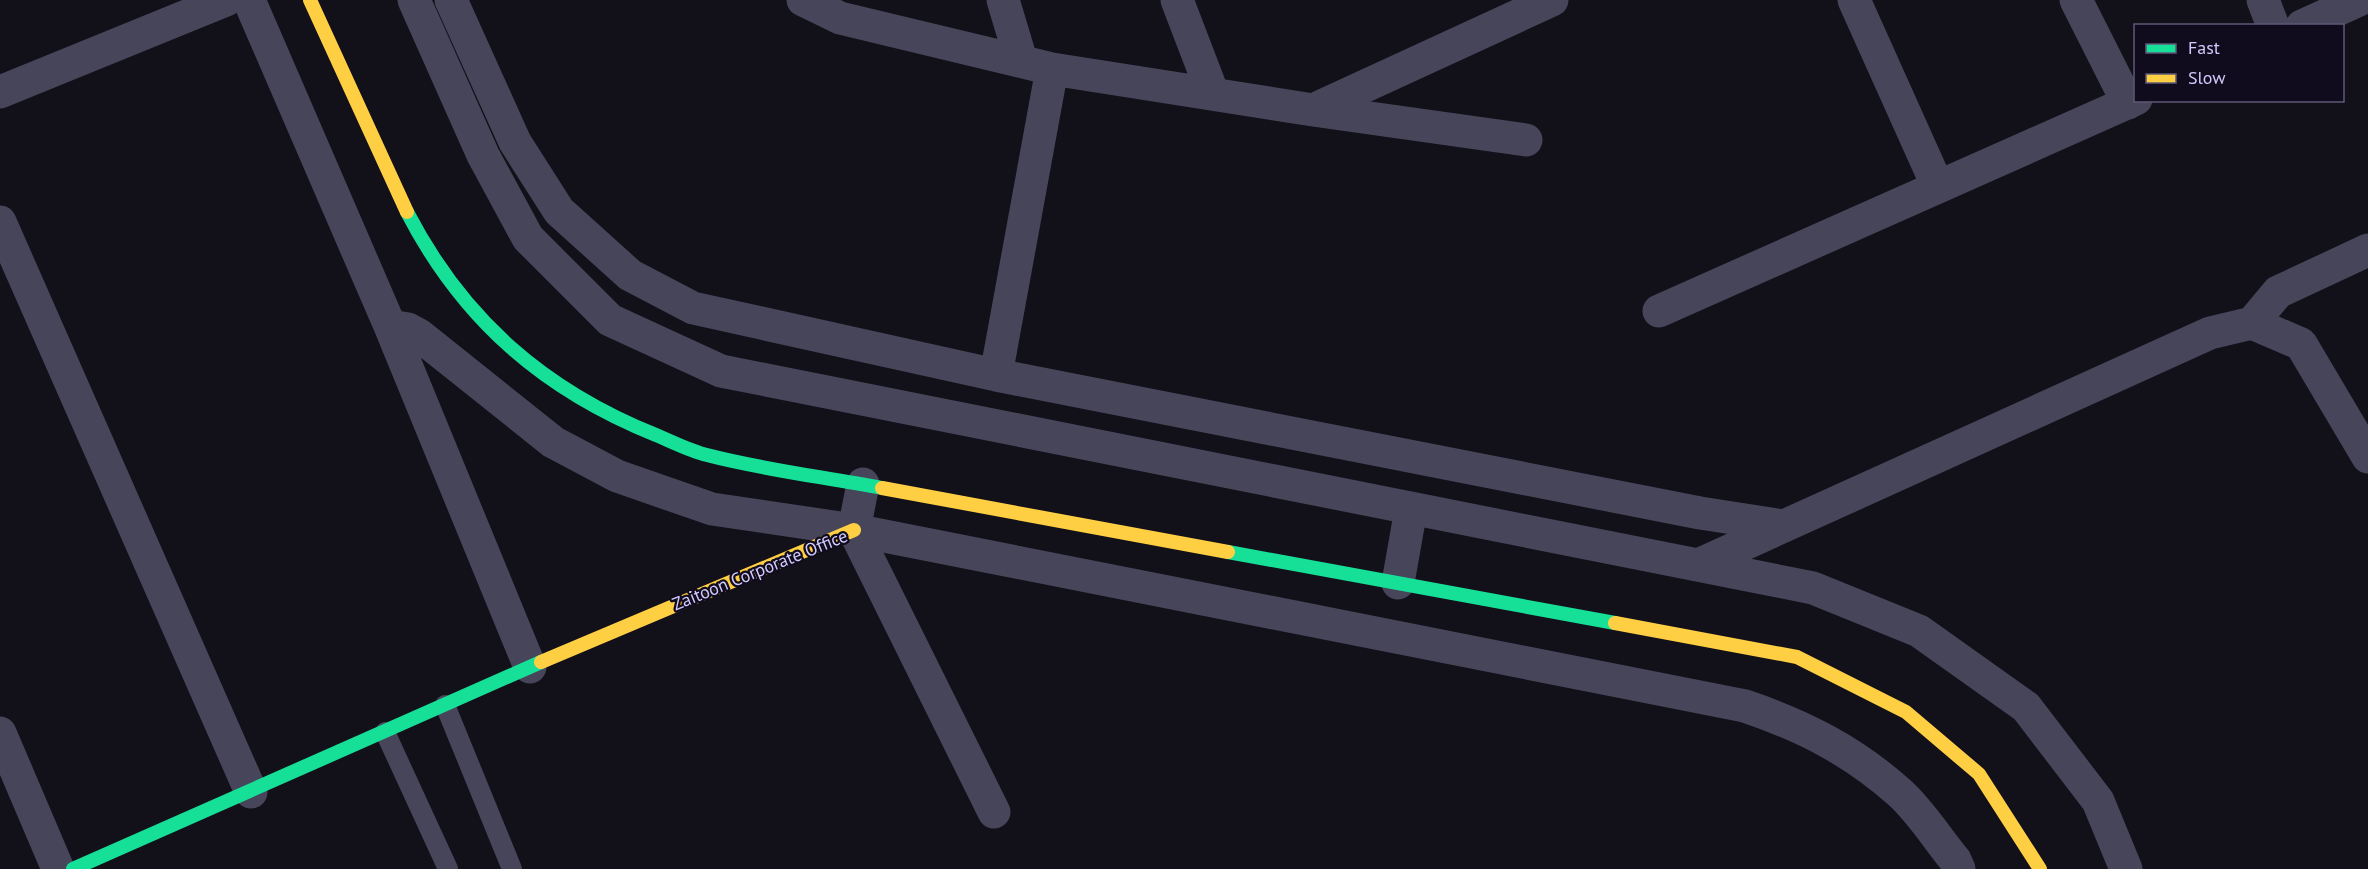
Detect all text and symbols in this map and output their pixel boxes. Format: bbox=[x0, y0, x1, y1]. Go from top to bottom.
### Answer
legend bbox=[2134, 24, 2344, 102]
text: Fast bbox=[2188, 36, 2220, 59]
text: Slow bbox=[2188, 66, 2226, 89]
street label: Zaitoon Corporate Office bbox=[669, 524, 851, 615]

